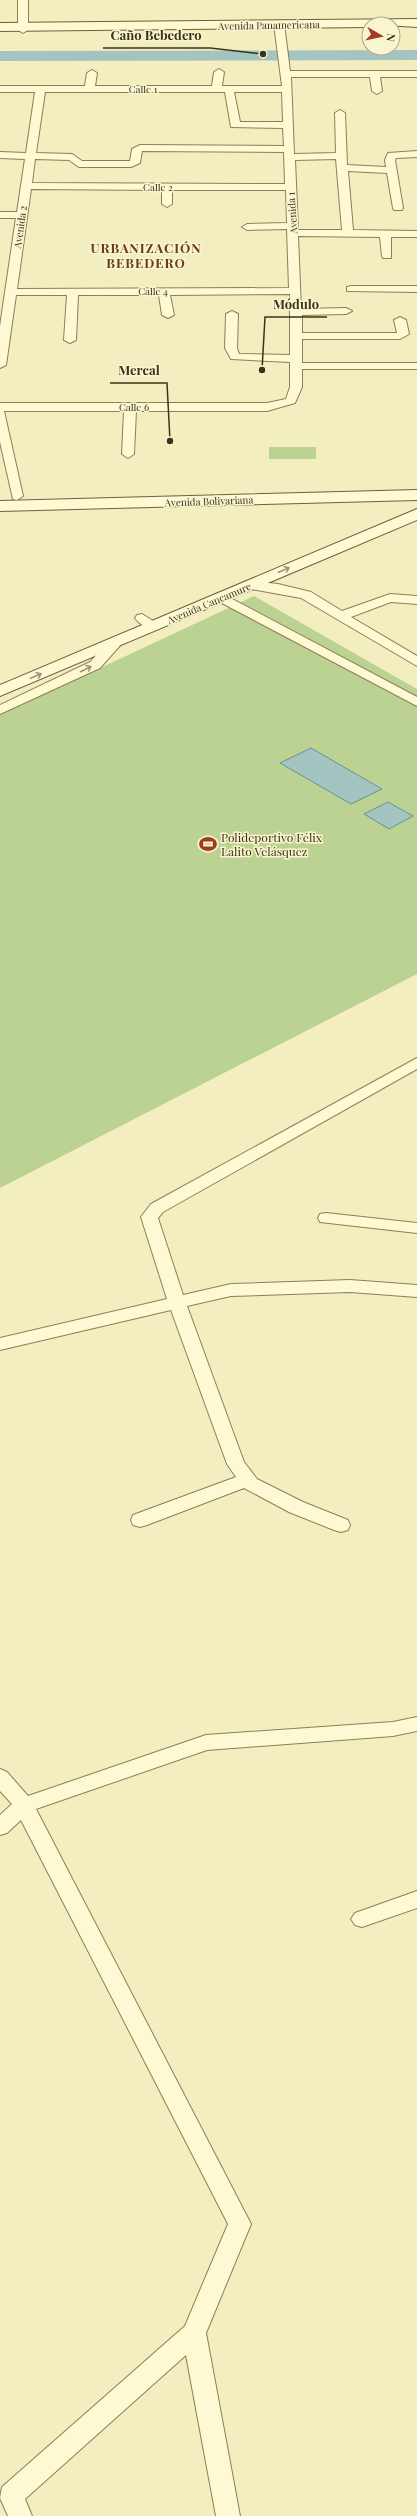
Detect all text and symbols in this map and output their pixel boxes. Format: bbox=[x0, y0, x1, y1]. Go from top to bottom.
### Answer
north arrow bbox=[361, 16, 401, 56]
street label: Avenida Panamericana bbox=[217, 17, 320, 33]
callout: Caño Bebedero bbox=[103, 23, 210, 48]
text: Caño Bebedero bbox=[110, 26, 202, 43]
text: N bbox=[383, 33, 399, 43]
street label: Calle 1 bbox=[129, 82, 158, 96]
street label: Calle 2 bbox=[143, 180, 173, 194]
street label: Avenida 1 bbox=[284, 191, 301, 235]
street label: Avenida 2 bbox=[10, 205, 30, 250]
district label: URBANIZACIÓN BEBEDERO bbox=[90, 239, 202, 271]
street label: Calle 4 bbox=[138, 284, 168, 298]
callout: Módulo bbox=[265, 292, 327, 317]
text: Módulo bbox=[273, 295, 319, 312]
callout: Mercal bbox=[110, 358, 167, 383]
text: Mercal bbox=[118, 361, 160, 378]
street label: Calle 6 bbox=[119, 400, 149, 414]
street label: Avenida Bolivariana bbox=[163, 492, 254, 510]
one-way arrow bbox=[278, 566, 290, 574]
street label: Avenida Cancamure bbox=[164, 579, 253, 627]
one-way arrow bbox=[80, 665, 92, 672]
one-way arrow bbox=[29, 672, 41, 679]
place label: Polideportivo Félix Lalito Velásquez bbox=[221, 829, 323, 859]
sports icon: Polideportivo Félix Lalito Velásquez bbox=[198, 834, 218, 854]

